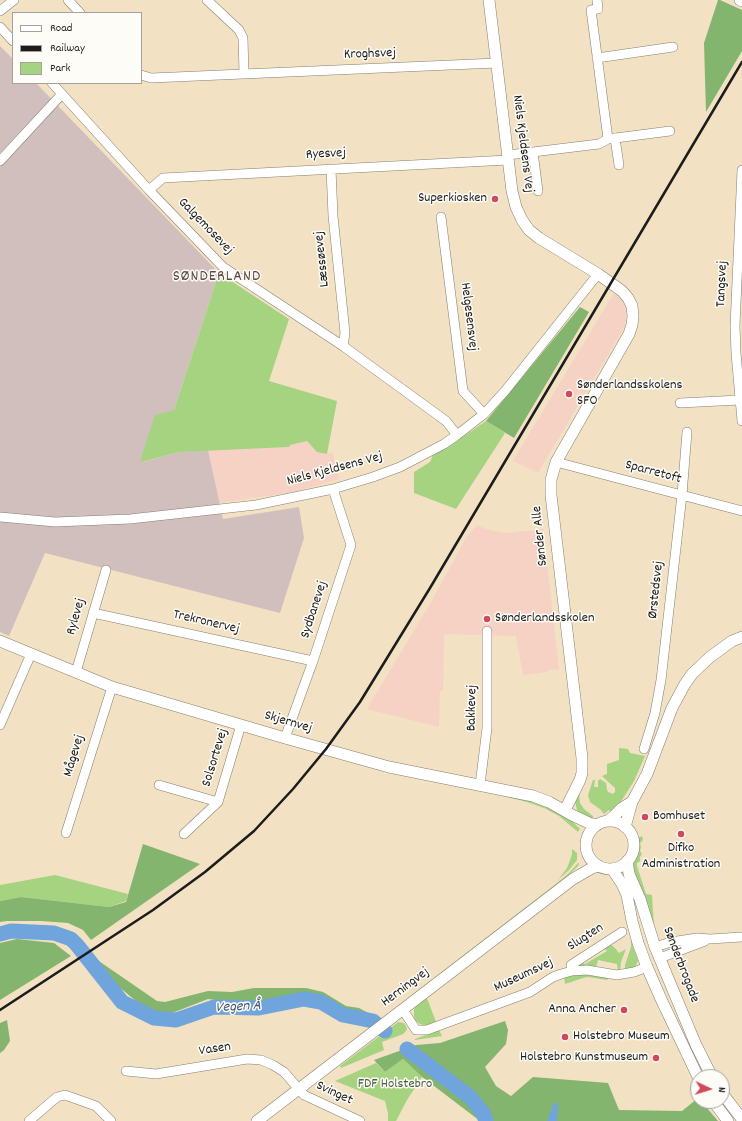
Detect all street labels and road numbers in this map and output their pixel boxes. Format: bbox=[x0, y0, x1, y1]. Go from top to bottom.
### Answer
street label: Kroghsvej bbox=[344, 46, 396, 64]
street label: Niels Kjeldsens Vej bbox=[508, 94, 536, 194]
street label: Ryesvej bbox=[305, 146, 347, 164]
street label: Galgemosevej bbox=[174, 195, 236, 259]
street label: Læssøevej bbox=[312, 230, 334, 288]
street label: Tangsvej bbox=[714, 261, 732, 307]
street label: Helgesensvej bbox=[455, 282, 481, 352]
street label: Niels Kjeldsens Vej bbox=[285, 449, 385, 491]
street label: Sparretoft bbox=[623, 457, 683, 489]
street label: Sønder Alle bbox=[529, 505, 553, 567]
street label: Ørstedsvej bbox=[646, 560, 668, 620]
street label: Sydbanevej bbox=[298, 579, 332, 641]
street label: Rylevej bbox=[64, 597, 90, 637]
street label: Trekronervej bbox=[171, 607, 241, 639]
street label: Bakkevej bbox=[464, 685, 482, 731]
street label: Skjernvej bbox=[262, 708, 314, 738]
street label: Solsortevej bbox=[199, 727, 233, 789]
street label: Mågevej bbox=[61, 733, 89, 779]
street label: Slugten bbox=[565, 920, 607, 956]
street label: Sønderbrogade bbox=[658, 925, 702, 1005]
street label: Museumsvej bbox=[492, 955, 556, 997]
street label: Herningvej bbox=[379, 964, 433, 1012]
street label: Vasen bbox=[198, 1039, 232, 1061]
street label: Svinget bbox=[313, 1078, 355, 1110]

